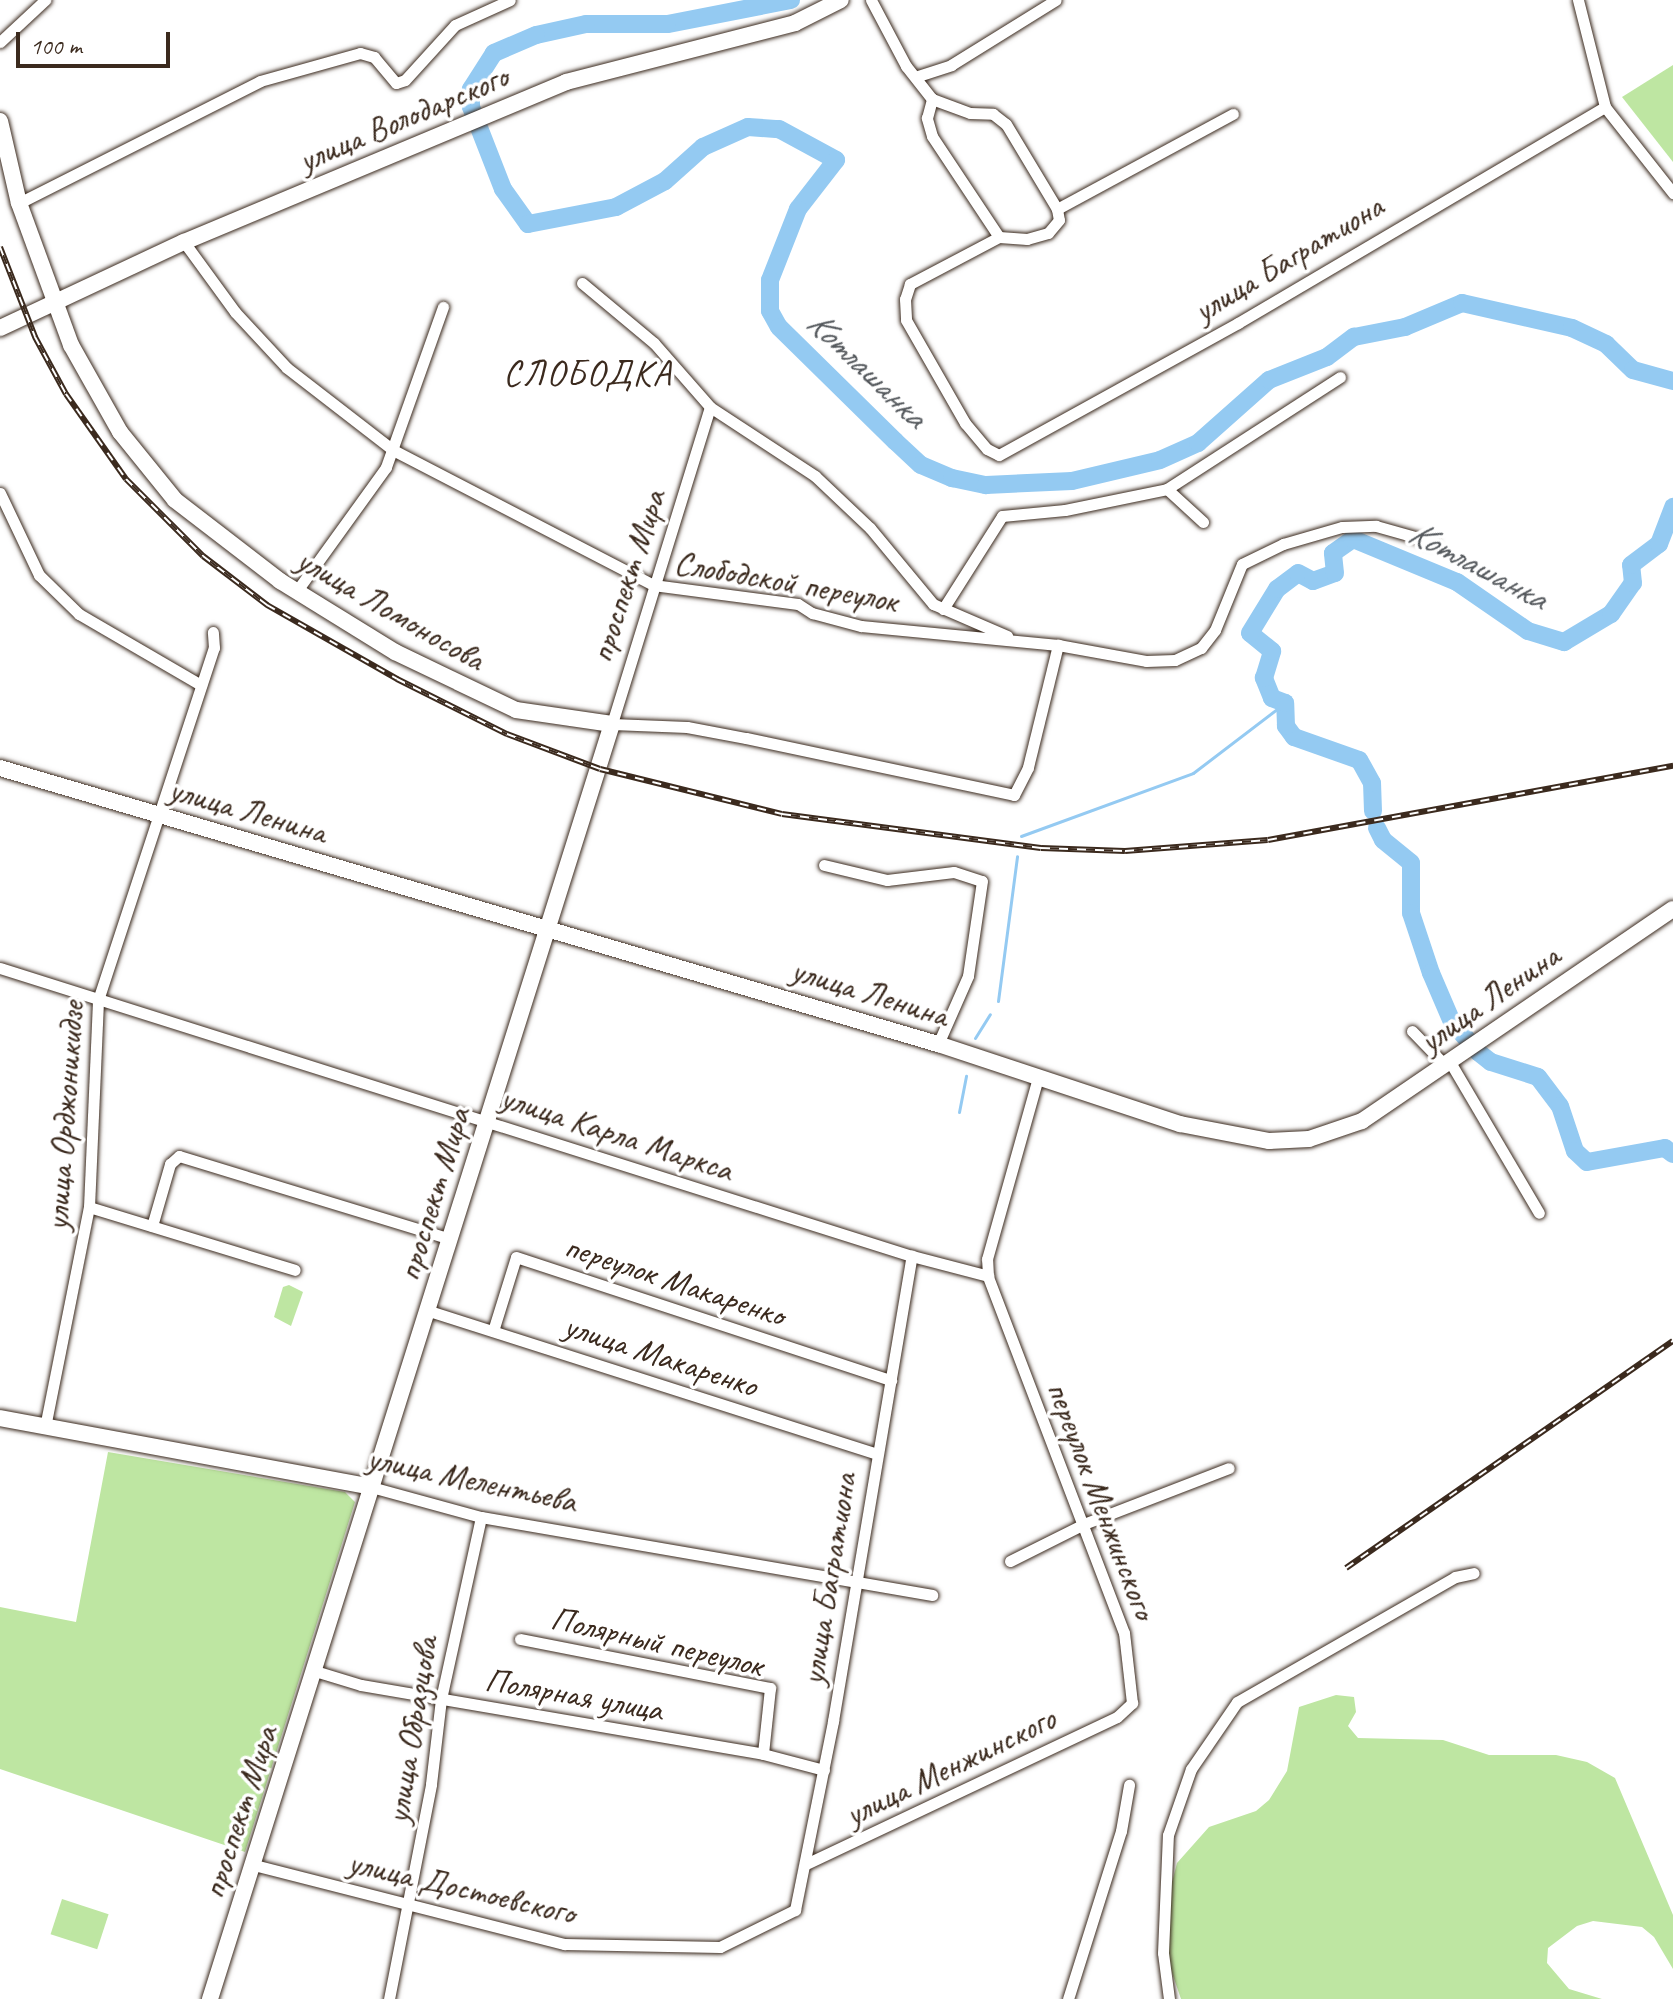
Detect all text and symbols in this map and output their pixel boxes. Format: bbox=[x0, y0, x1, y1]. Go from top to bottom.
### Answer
scale bar bbox=[20, 16, 174, 66]
text: 100 m bbox=[30, 31, 82, 61]
street label: улица Володарского bbox=[293, 56, 513, 180]
street label: улица Багратиона bbox=[1186, 186, 1390, 330]
water label: Котлашанка bbox=[798, 301, 936, 437]
district label: СЛОБОДКА bbox=[503, 352, 673, 396]
street label: проспект Мира bbox=[580, 485, 674, 667]
water label: Котлашанка bbox=[1401, 511, 1555, 619]
street label: улица Ломоносова bbox=[290, 539, 492, 679]
street label: Слободской переулок bbox=[671, 541, 901, 621]
street label: улица Ленина bbox=[165, 768, 331, 852]
street label: улица Ленина bbox=[1411, 935, 1567, 1061]
street label: улица Ленина bbox=[787, 949, 953, 1035]
street label: улица Орджоникидзе bbox=[36, 1001, 92, 1231]
street label: улица Карла Маркса bbox=[497, 1077, 737, 1189]
street label: проспект Мира bbox=[387, 1103, 479, 1285]
street label: переулок Макаренко bbox=[559, 1225, 791, 1335]
street label: улица Макаренко bbox=[559, 1304, 763, 1406]
street label: переулок Менжинского bbox=[1037, 1373, 1167, 1627]
street label: улица Мелентьева bbox=[364, 1437, 580, 1521]
street label: улица Багратиона bbox=[791, 1471, 865, 1687]
street label: Полярный переулок bbox=[547, 1597, 767, 1685]
street label: улица Образцова bbox=[376, 1634, 446, 1826]
street label: Полярная улица bbox=[481, 1658, 667, 1730]
street label: улица Менжинского bbox=[839, 1698, 1061, 1834]
street label: проспект Мира bbox=[192, 1721, 286, 1903]
street label: улица Достоевского bbox=[343, 1841, 581, 1933]

